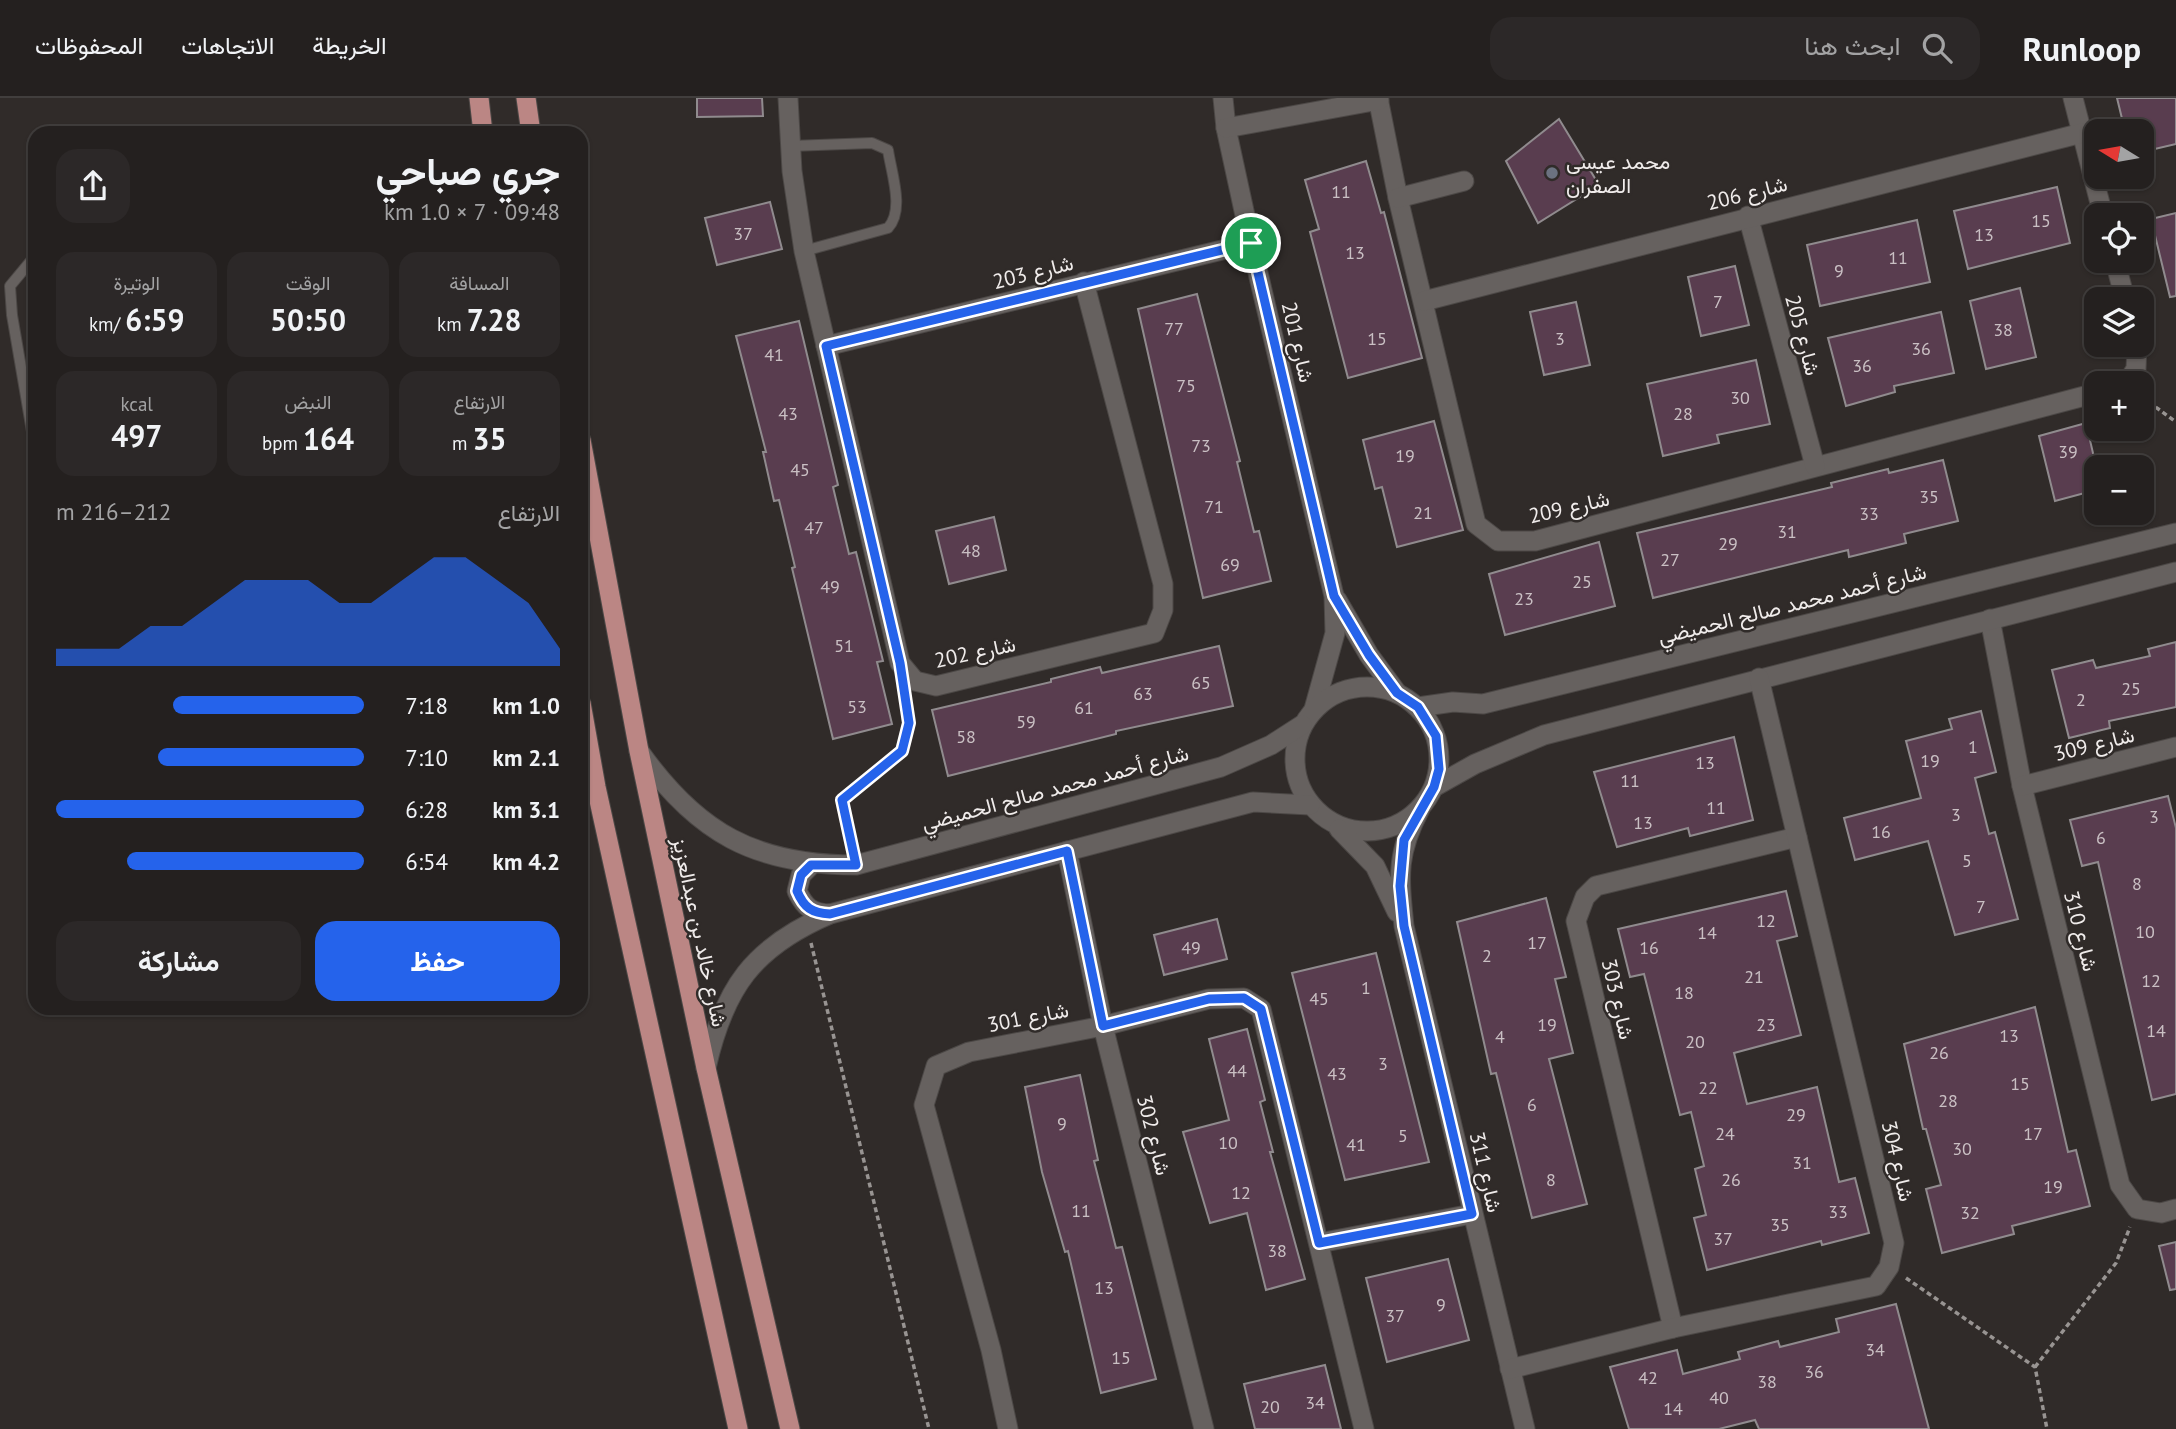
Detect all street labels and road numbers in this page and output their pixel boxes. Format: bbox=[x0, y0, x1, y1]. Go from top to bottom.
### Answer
street label: شارع 206 bbox=[1704, 170, 1790, 217]
street label: شارع 203 bbox=[990, 249, 1076, 296]
street label: شارع 205 bbox=[1778, 292, 1827, 378]
street label: شارع 201 bbox=[1275, 299, 1320, 385]
street label: شارع 209 bbox=[1526, 485, 1612, 530]
street label: شارع أحمد محمد صالح الحميضي bbox=[1655, 558, 1930, 654]
street label: شارع 202 bbox=[932, 630, 1018, 675]
street label: شارع 309 bbox=[2051, 721, 2137, 768]
street label: شارع أحمد محمد صالح الحميضي bbox=[918, 739, 1193, 841]
street label: شارع خالد بن عبدالعزيز bbox=[666, 834, 733, 1029]
street label: شارع 310 bbox=[2057, 888, 2104, 974]
street label: شارع 303 bbox=[1595, 956, 1640, 1042]
street label: شارع 301 bbox=[985, 996, 1071, 1039]
street label: شارع 302 bbox=[1130, 1092, 1177, 1178]
street label: شارع 304 bbox=[1875, 1118, 1920, 1204]
street label: شارع 311 bbox=[1463, 1129, 1508, 1215]

